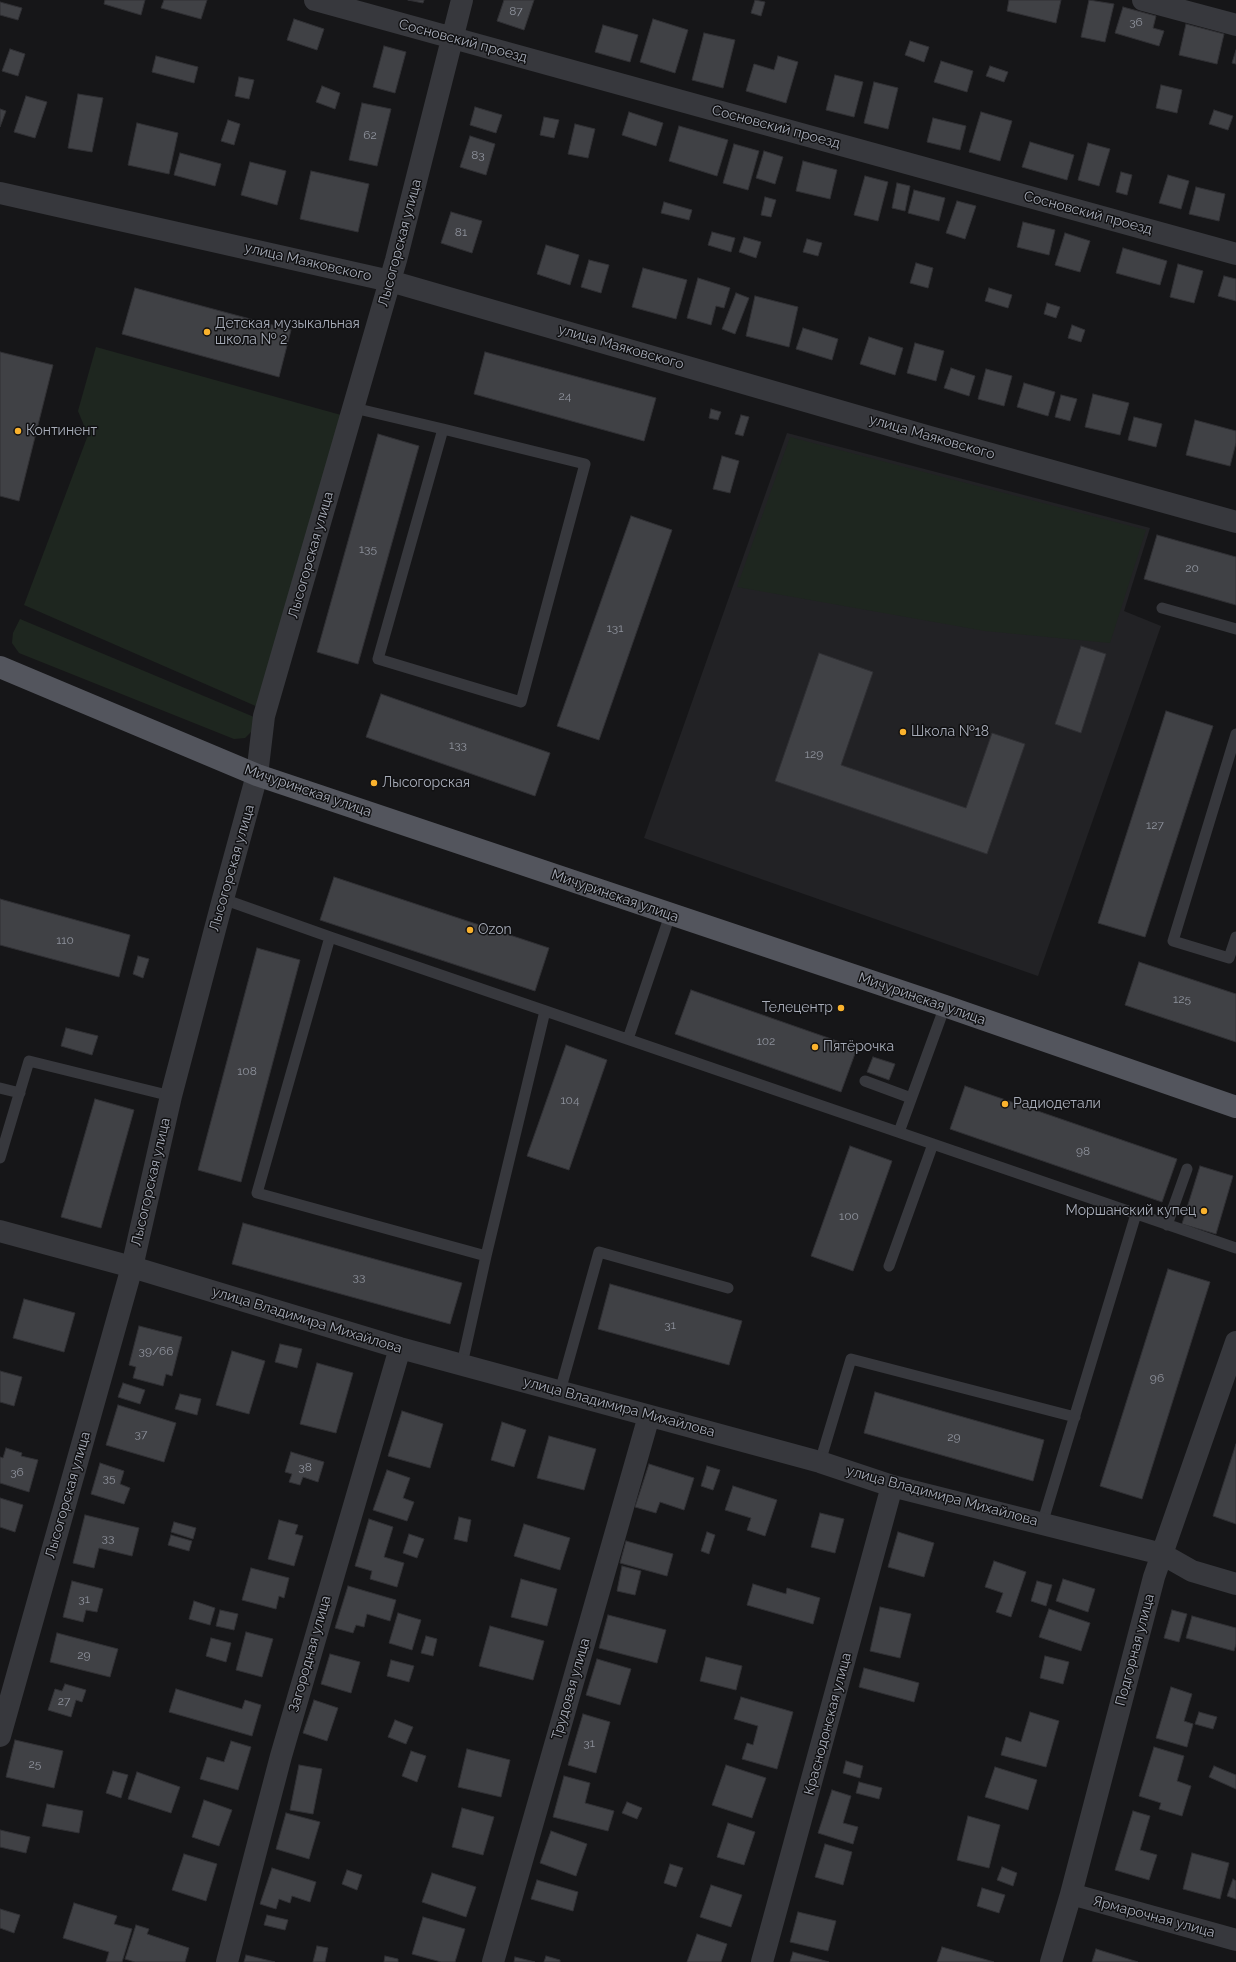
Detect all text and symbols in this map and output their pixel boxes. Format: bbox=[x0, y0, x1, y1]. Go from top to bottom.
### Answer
house number: 87 bbox=[509, 4, 523, 18]
house number: 36 bbox=[1129, 15, 1143, 29]
street label: Сосновский проезд bbox=[397, 16, 529, 66]
street label: Сосновский проезд bbox=[710, 102, 842, 152]
house number: 62 bbox=[363, 128, 377, 142]
house number: 83 bbox=[471, 148, 485, 162]
street label: Лысогорская улица bbox=[375, 177, 425, 309]
street label: Сосновский проезд bbox=[1022, 188, 1154, 238]
house number: 81 bbox=[455, 225, 467, 239]
street label: улица Маяковского bbox=[243, 239, 373, 285]
place label: Детская музыкальная школа № 2 bbox=[215, 316, 360, 348]
street label: улица Маяковского bbox=[556, 321, 686, 373]
marker: Детская музыкальная школа № 2 bbox=[202, 327, 212, 337]
house number: 24 bbox=[559, 389, 571, 403]
street label: улица Маяковского bbox=[867, 411, 997, 463]
place label: Континент bbox=[26, 423, 97, 439]
marker: Континент bbox=[13, 426, 23, 436]
street label: Лысогорская улица bbox=[285, 490, 337, 620]
house number: 135 bbox=[359, 542, 377, 556]
house number: 20 bbox=[1185, 561, 1199, 575]
house number: 131 bbox=[607, 621, 623, 635]
place label: Школа №18 bbox=[911, 724, 989, 740]
marker: Школа №18 bbox=[898, 727, 908, 737]
house number: 133 bbox=[449, 738, 467, 752]
house number: 129 bbox=[805, 747, 823, 761]
street label: Мичуринская улица bbox=[242, 761, 374, 821]
place label: Лысогорская bbox=[382, 775, 470, 791]
marker: Лысогорская bbox=[369, 778, 379, 788]
street label: Лысогорская улица bbox=[206, 803, 258, 933]
house number: 127 bbox=[1146, 818, 1164, 832]
street label: Мичуринская улица bbox=[549, 866, 681, 926]
place label: Ozon bbox=[478, 922, 512, 938]
marker: Ozon bbox=[465, 925, 475, 935]
house number: 110 bbox=[56, 933, 74, 947]
street label: Мичуринская улица bbox=[856, 969, 988, 1029]
house number: 125 bbox=[1173, 992, 1191, 1006]
place label: Телецентр bbox=[762, 1000, 833, 1016]
marker: Телецентр bbox=[836, 1003, 846, 1013]
house number: 102 bbox=[757, 1034, 775, 1048]
place label: Пятёрочка bbox=[823, 1039, 894, 1055]
marker: Пятёрочка bbox=[810, 1042, 820, 1052]
house number: 108 bbox=[237, 1064, 257, 1078]
house number: 104 bbox=[560, 1093, 580, 1107]
place label: Радиодетали bbox=[1013, 1096, 1101, 1112]
marker: Радиодетали bbox=[1000, 1099, 1010, 1109]
street label: Лысогорская улица bbox=[128, 1116, 174, 1248]
house number: 98 bbox=[1076, 1144, 1090, 1158]
place label: Моршанский купец bbox=[1066, 1203, 1196, 1219]
marker: Моршанский купец bbox=[1199, 1206, 1209, 1216]
house number: 100 bbox=[839, 1209, 859, 1223]
house number: 33 bbox=[353, 1270, 365, 1284]
street label: улица Владимира Михайлова bbox=[210, 1283, 404, 1357]
house number: 31 bbox=[664, 1318, 676, 1332]
house number: 39/66 bbox=[139, 1344, 173, 1358]
house number: 96 bbox=[1150, 1371, 1164, 1385]
street label: улица Владимира Михайлова bbox=[521, 1373, 717, 1441]
house number: 37 bbox=[135, 1427, 147, 1441]
street label: Лысогорская улица bbox=[42, 1430, 94, 1560]
house number: 29 bbox=[947, 1430, 961, 1444]
house number: 38 bbox=[298, 1460, 312, 1474]
street label: улица Владимира Михайлова bbox=[844, 1462, 1040, 1530]
house number: 36 bbox=[10, 1465, 24, 1479]
house number: 35 bbox=[103, 1471, 115, 1485]
house number: 33 bbox=[102, 1531, 114, 1545]
house number: 31 bbox=[78, 1592, 90, 1606]
street label: Подгорная улица bbox=[1112, 1592, 1158, 1708]
street label: Загородная улица bbox=[285, 1594, 335, 1714]
street label: Трудовая улица bbox=[548, 1636, 594, 1742]
house number: 29 bbox=[77, 1648, 91, 1662]
street label: Краснодонская улица bbox=[801, 1651, 855, 1797]
house number: 27 bbox=[58, 1694, 70, 1708]
house number: 31 bbox=[583, 1736, 595, 1750]
house number: 25 bbox=[29, 1757, 41, 1771]
street label: Ярмарочная улица bbox=[1091, 1893, 1217, 1941]

